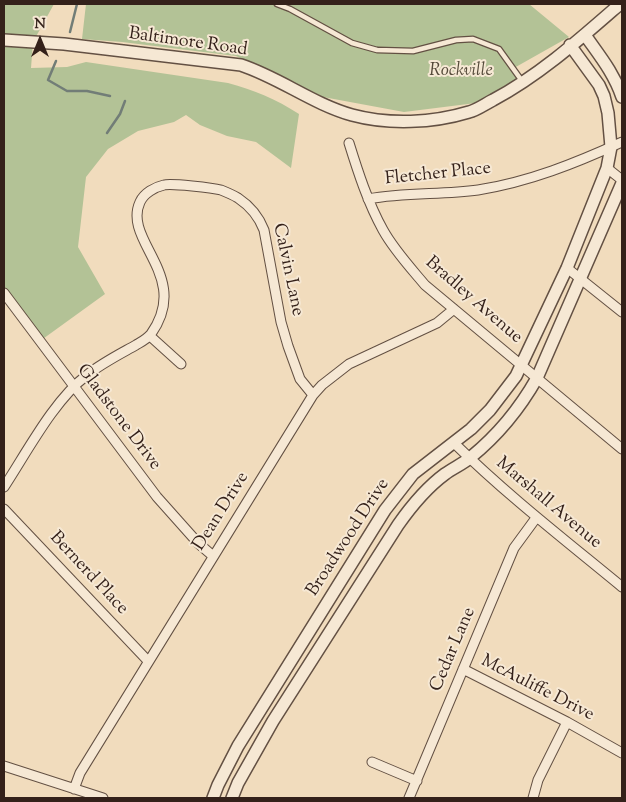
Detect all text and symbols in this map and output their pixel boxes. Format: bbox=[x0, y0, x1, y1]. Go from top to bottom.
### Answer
north arrow bbox=[15, 15, 65, 65]
text: N bbox=[34, 15, 46, 35]
street label: Baltimore Road bbox=[127, 24, 249, 62]
park label: Rockville bbox=[429, 61, 493, 83]
street label: Fletcher Place bbox=[384, 159, 492, 191]
street label: Calvin Lane bbox=[267, 222, 307, 318]
street label: Bradley Avenue bbox=[420, 253, 526, 349]
street label: Gladstone Drive bbox=[71, 361, 165, 475]
street label: Marshall Avenue bbox=[491, 454, 605, 554]
street label: Dean Drive bbox=[189, 469, 255, 555]
street label: Broadwood Drive bbox=[303, 475, 395, 601]
street label: Bernerd Place bbox=[44, 528, 132, 620]
street label: Cedar Lane bbox=[427, 605, 481, 695]
street label: McAuliffe Drive bbox=[477, 651, 597, 727]

